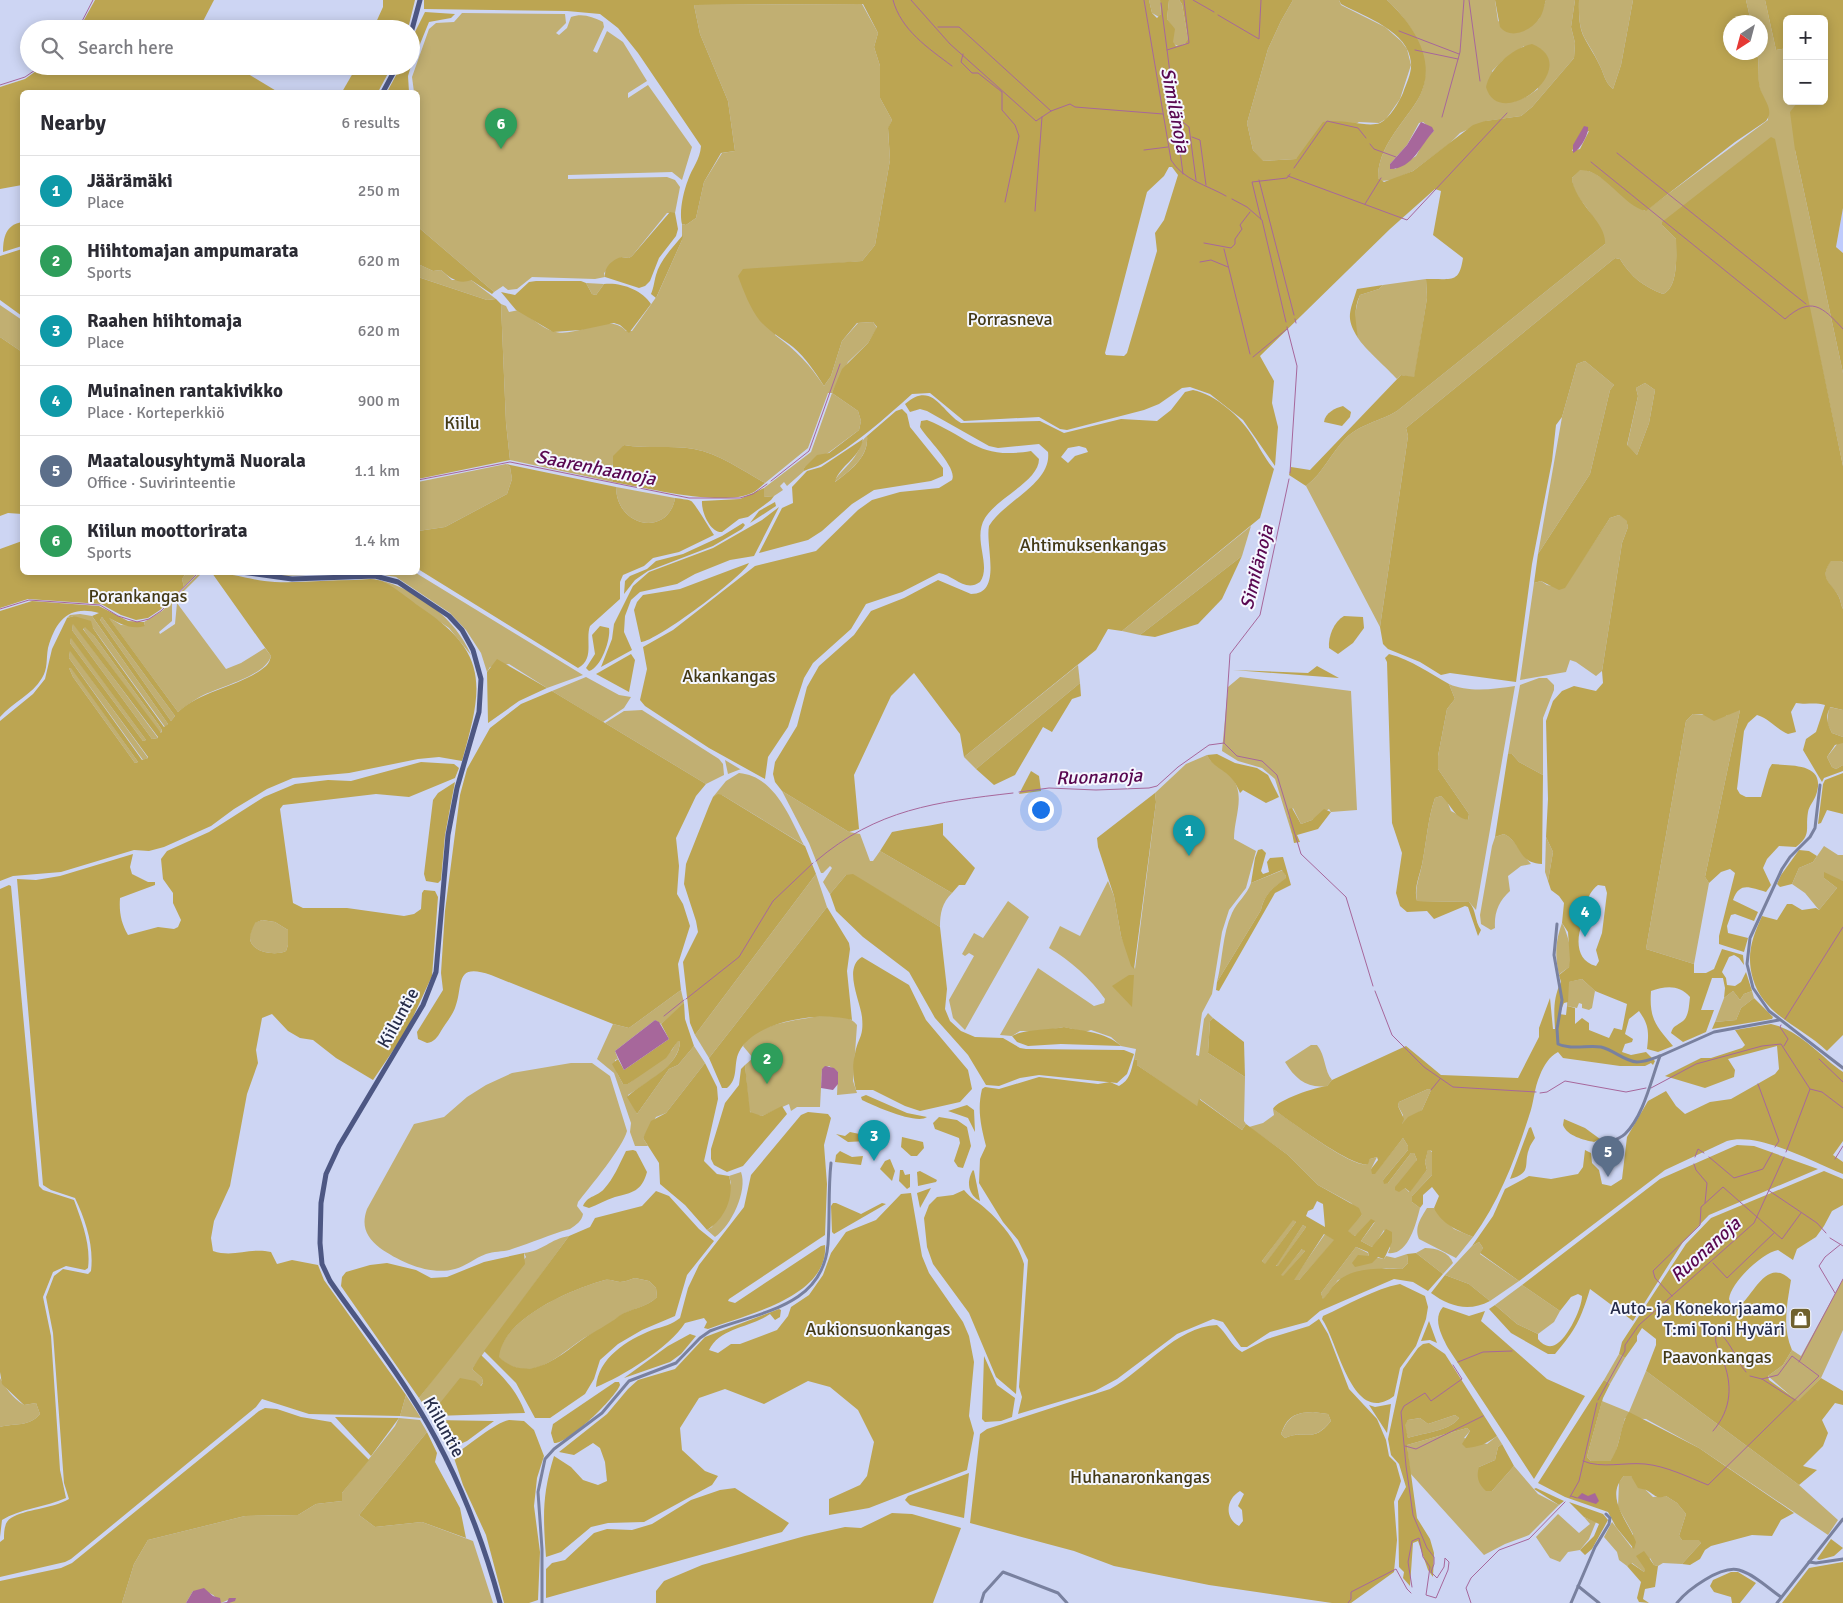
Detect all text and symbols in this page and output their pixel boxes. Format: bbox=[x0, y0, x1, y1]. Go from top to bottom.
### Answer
north arrow bbox=[1723, 15, 1768, 60]
map controls bbox=[1783, 15, 1828, 105]
button: + bbox=[1783, 15, 1828, 60]
search box bbox=[20, 20, 420, 75]
icon: search bbox=[38, 34, 66, 62]
text: Search here bbox=[78, 36, 174, 60]
button: − bbox=[1783, 60, 1828, 105]
water label: Similänoja bbox=[1155, 65, 1195, 156]
pin: 6 bbox=[485, 108, 517, 149]
text: Nearby bbox=[40, 110, 106, 136]
text: 6 results bbox=[341, 113, 400, 133]
text: Jäärämäki bbox=[87, 169, 173, 193]
text: 1 bbox=[52, 181, 60, 201]
text: 250 m bbox=[358, 181, 400, 201]
text: Place bbox=[87, 193, 124, 213]
text: Hiihtomajan ampumarata bbox=[87, 239, 299, 263]
text: 2 bbox=[52, 251, 60, 271]
text: 620 m bbox=[358, 251, 400, 271]
text: Sports bbox=[87, 263, 132, 283]
park label: Porrasneva bbox=[967, 308, 1053, 330]
text: Raahen hiihtomaja bbox=[87, 309, 242, 333]
text: 3 bbox=[52, 321, 60, 341]
text: 620 m bbox=[358, 321, 400, 341]
text: Place bbox=[87, 333, 124, 353]
text: Muinainen rantakivikko bbox=[87, 379, 283, 403]
text: 4 bbox=[52, 391, 60, 411]
text: 900 m bbox=[358, 391, 400, 411]
text: Place · Korteperkkiö bbox=[87, 403, 224, 423]
park label: Kiilu bbox=[444, 412, 480, 434]
water label: Saarenhaanoja bbox=[534, 445, 659, 492]
text: Maatalousyhtymä Nuorala bbox=[87, 449, 306, 473]
text: 5 bbox=[52, 461, 60, 481]
text: 1.1 km bbox=[354, 461, 400, 481]
text: Office · Suvirinteentie bbox=[87, 473, 236, 493]
text: Kiilun moottorirata bbox=[87, 519, 247, 543]
water label: Similänoja bbox=[1235, 521, 1279, 612]
text: 6 bbox=[52, 531, 60, 551]
text: 1.4 km bbox=[354, 531, 400, 551]
park label: Ahtimuksenkangas bbox=[1020, 534, 1166, 556]
text: Sports bbox=[87, 543, 132, 563]
park label: Porankangas bbox=[89, 585, 188, 607]
park label: Akankangas bbox=[682, 665, 776, 687]
water label: Ruonanoja bbox=[1055, 763, 1144, 790]
your location bbox=[1028, 797, 1054, 823]
pin: 1 bbox=[1173, 815, 1205, 856]
pin: 4 bbox=[1569, 896, 1601, 937]
street label: Kiiluntie bbox=[372, 984, 424, 1052]
pin: 2 bbox=[751, 1043, 783, 1084]
pin: 3 bbox=[858, 1120, 890, 1161]
pin: 5 bbox=[1592, 1136, 1624, 1177]
water label: Ruonanoja bbox=[1666, 1211, 1747, 1288]
place label: Auto- ja Konekorjaamo T:mi Toni Hyväri bbox=[1610, 1297, 1785, 1340]
shop icon: Auto- ja Konekorjaamo T:mi Toni Hyväri bbox=[1789, 1306, 1813, 1330]
park label: Aukionsuonkangas bbox=[806, 1318, 951, 1340]
park label: Paavonkangas bbox=[1662, 1346, 1772, 1368]
street label: Kiiluntie bbox=[418, 1393, 470, 1461]
park label: Huhanaronkangas bbox=[1070, 1466, 1210, 1488]

